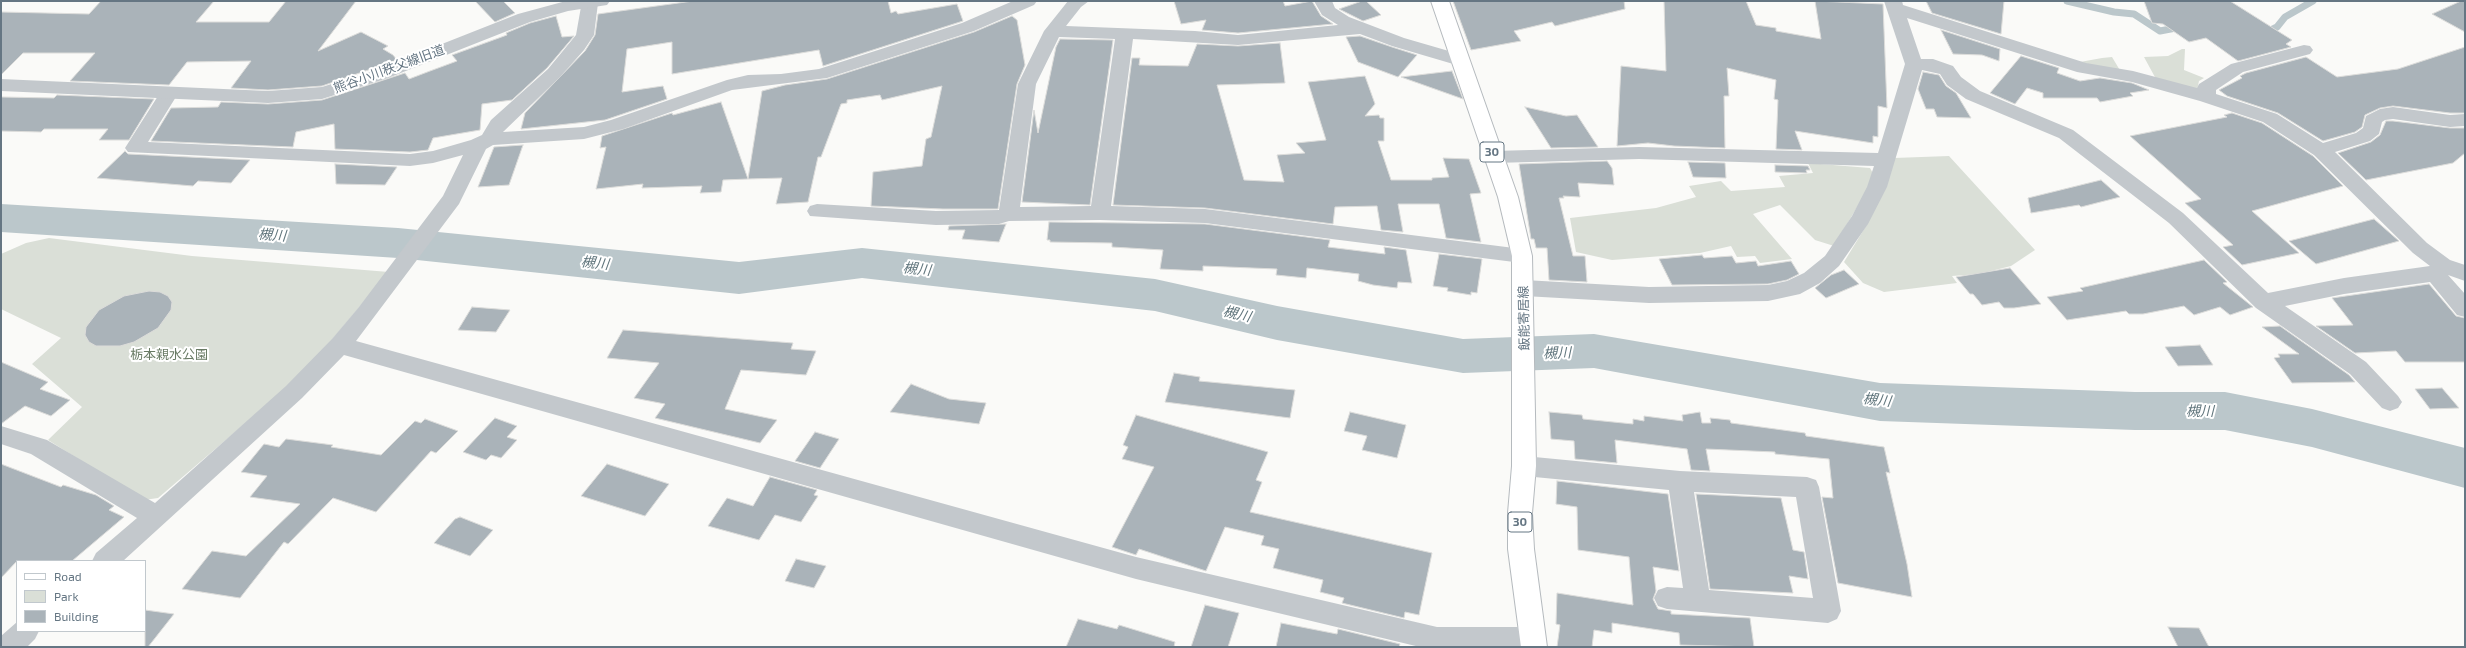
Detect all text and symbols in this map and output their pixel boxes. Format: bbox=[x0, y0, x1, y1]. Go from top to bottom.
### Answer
street label: 熊谷小川秩父線旧道 bbox=[331, 42, 447, 96]
road number: 30 bbox=[1480, 142, 1504, 162]
water label: 槻川 bbox=[257, 226, 287, 244]
water label: 槻川 bbox=[580, 253, 610, 273]
water label: 槻川 bbox=[902, 259, 932, 279]
street label: 飯能寄居線 bbox=[1516, 285, 1532, 351]
water label: 槻川 bbox=[1221, 303, 1253, 325]
water label: 槻川 bbox=[1543, 344, 1571, 362]
park label: 栃本親水公園 bbox=[130, 347, 208, 363]
water label: 槻川 bbox=[1862, 390, 1892, 410]
water label: 槻川 bbox=[2186, 403, 2214, 419]
road number: 30 bbox=[1508, 512, 1532, 532]
legend bbox=[16, 560, 146, 632]
text: Road bbox=[54, 569, 82, 583]
text: Park bbox=[54, 589, 79, 603]
text: Building bbox=[54, 609, 98, 623]

